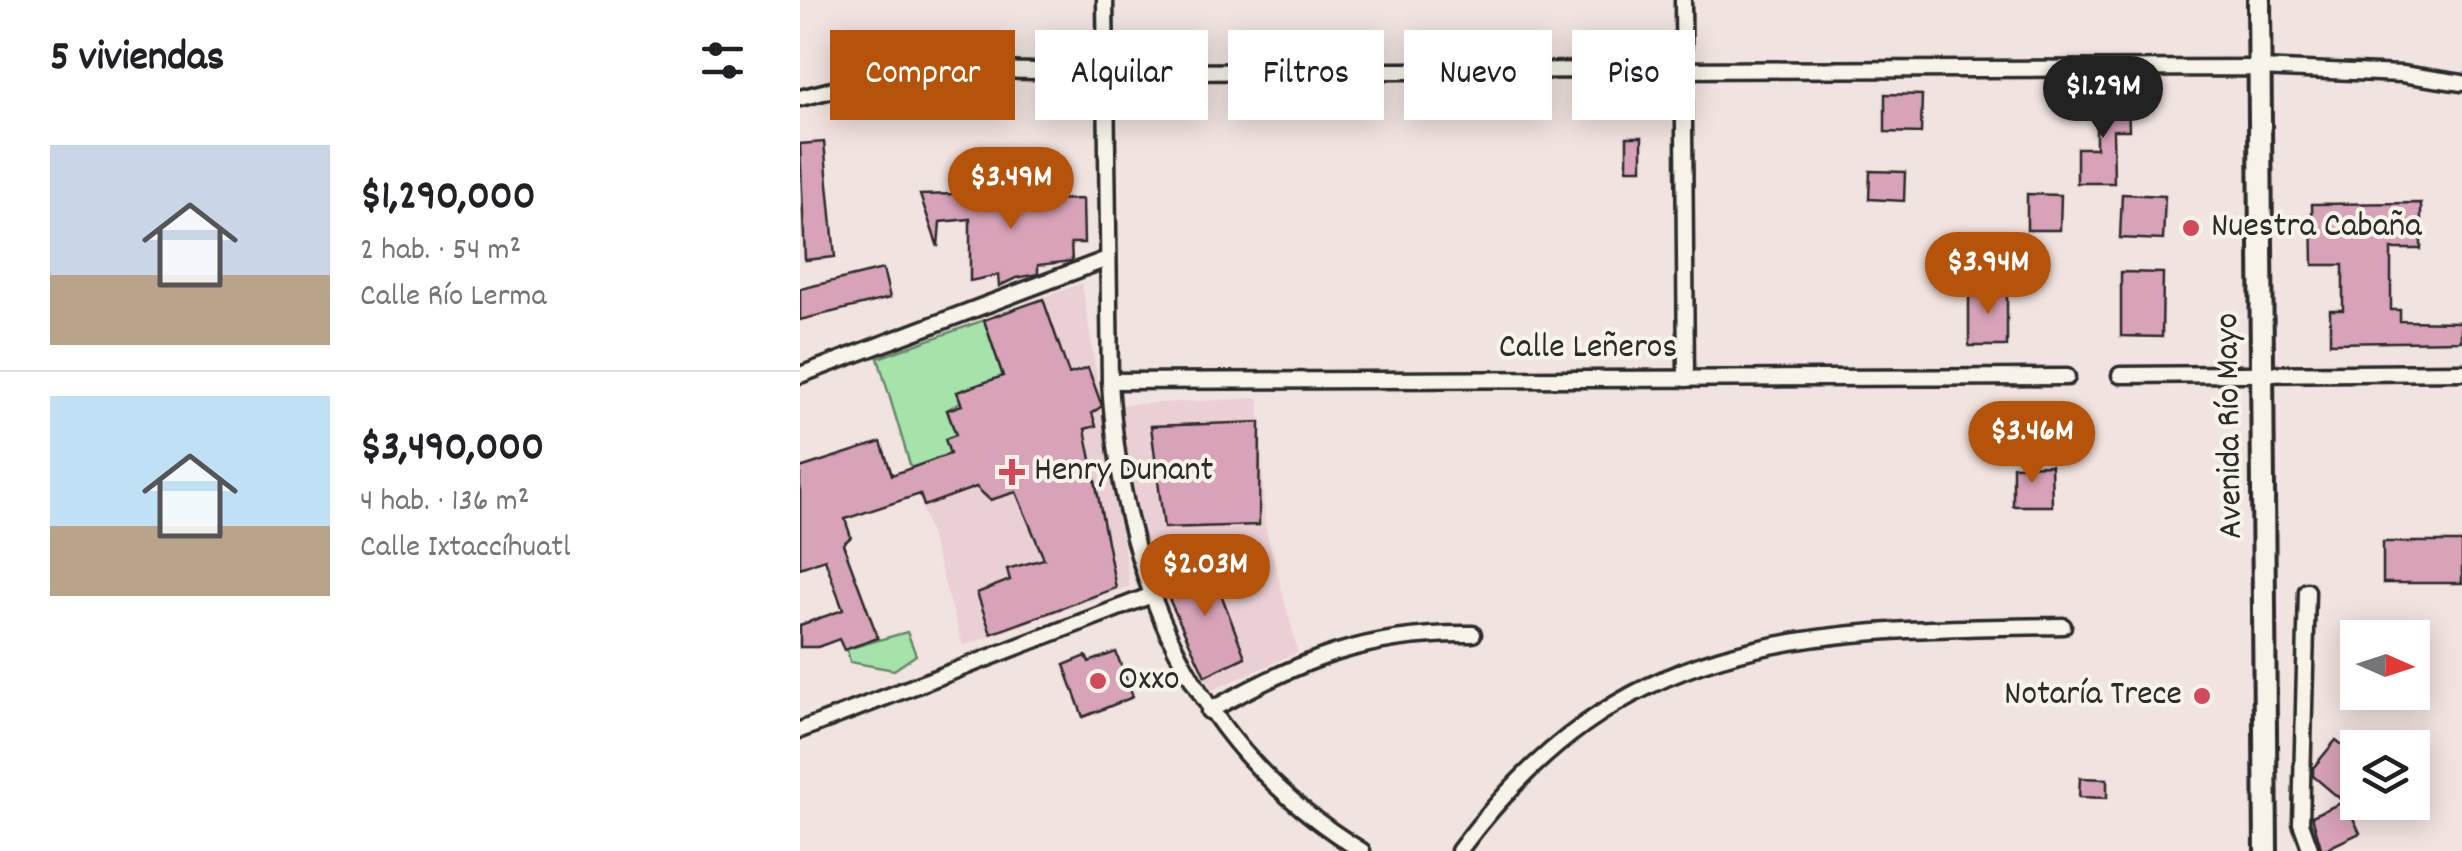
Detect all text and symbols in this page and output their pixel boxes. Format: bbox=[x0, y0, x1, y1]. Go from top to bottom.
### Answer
text: 5 viviendas bbox=[50, 30, 224, 90]
chip: Comprar bbox=[830, 30, 1015, 120]
chip: Alquilar bbox=[1035, 30, 1208, 120]
chip: Filtros bbox=[1228, 30, 1384, 120]
chip: Nuevo bbox=[1404, 30, 1552, 120]
chip: Piso bbox=[1572, 30, 1695, 120]
icon: filters bbox=[695, 33, 750, 88]
pin: $1.29M bbox=[2022, 56, 2184, 141]
text: $1.29M bbox=[2065, 65, 2141, 111]
pin: $3.49M bbox=[930, 147, 1092, 232]
text: $3.49M bbox=[970, 156, 1052, 202]
text: $1,290,000 bbox=[360, 169, 536, 229]
icon: home bbox=[130, 185, 250, 305]
place label: Nuestra Cabaña bbox=[2211, 203, 2422, 253]
marker: Nuestra Cabaña bbox=[2180, 217, 2202, 239]
text: 2 hab. · 54 m² bbox=[360, 229, 521, 275]
pin: $3.94M bbox=[1907, 232, 2069, 317]
text: $3.94M bbox=[1947, 241, 2029, 287]
text: Calle Río Lerma bbox=[360, 275, 547, 321]
street label: Avenida Río Mayo bbox=[2204, 312, 2258, 540]
street label: Calle Leñeros bbox=[1499, 324, 1677, 374]
pin: $3.46M bbox=[1951, 401, 2113, 486]
text: $3.46M bbox=[1990, 410, 2074, 456]
text: $3,490,000 bbox=[360, 420, 544, 480]
icon: home bbox=[130, 436, 250, 556]
place label: Henry Dunant bbox=[1034, 447, 1214, 497]
marker: Henry Dunant bbox=[999, 459, 1025, 485]
text: 4 hab. · 136 m² bbox=[360, 480, 529, 526]
text: Calle Ixtaccíhuatl bbox=[360, 526, 571, 572]
pin: $2.03M bbox=[1124, 534, 1286, 619]
text: $2.03M bbox=[1162, 543, 1248, 589]
north arrow bbox=[2340, 620, 2430, 710]
map controls bbox=[2340, 620, 2430, 820]
place label: Oxxo bbox=[1118, 656, 1180, 706]
marker: Oxxo bbox=[1087, 670, 1109, 692]
place label: Notaría Trece bbox=[2004, 671, 2182, 721]
marker: Notaría Trece bbox=[2191, 685, 2213, 707]
button: layers bbox=[2340, 730, 2430, 820]

